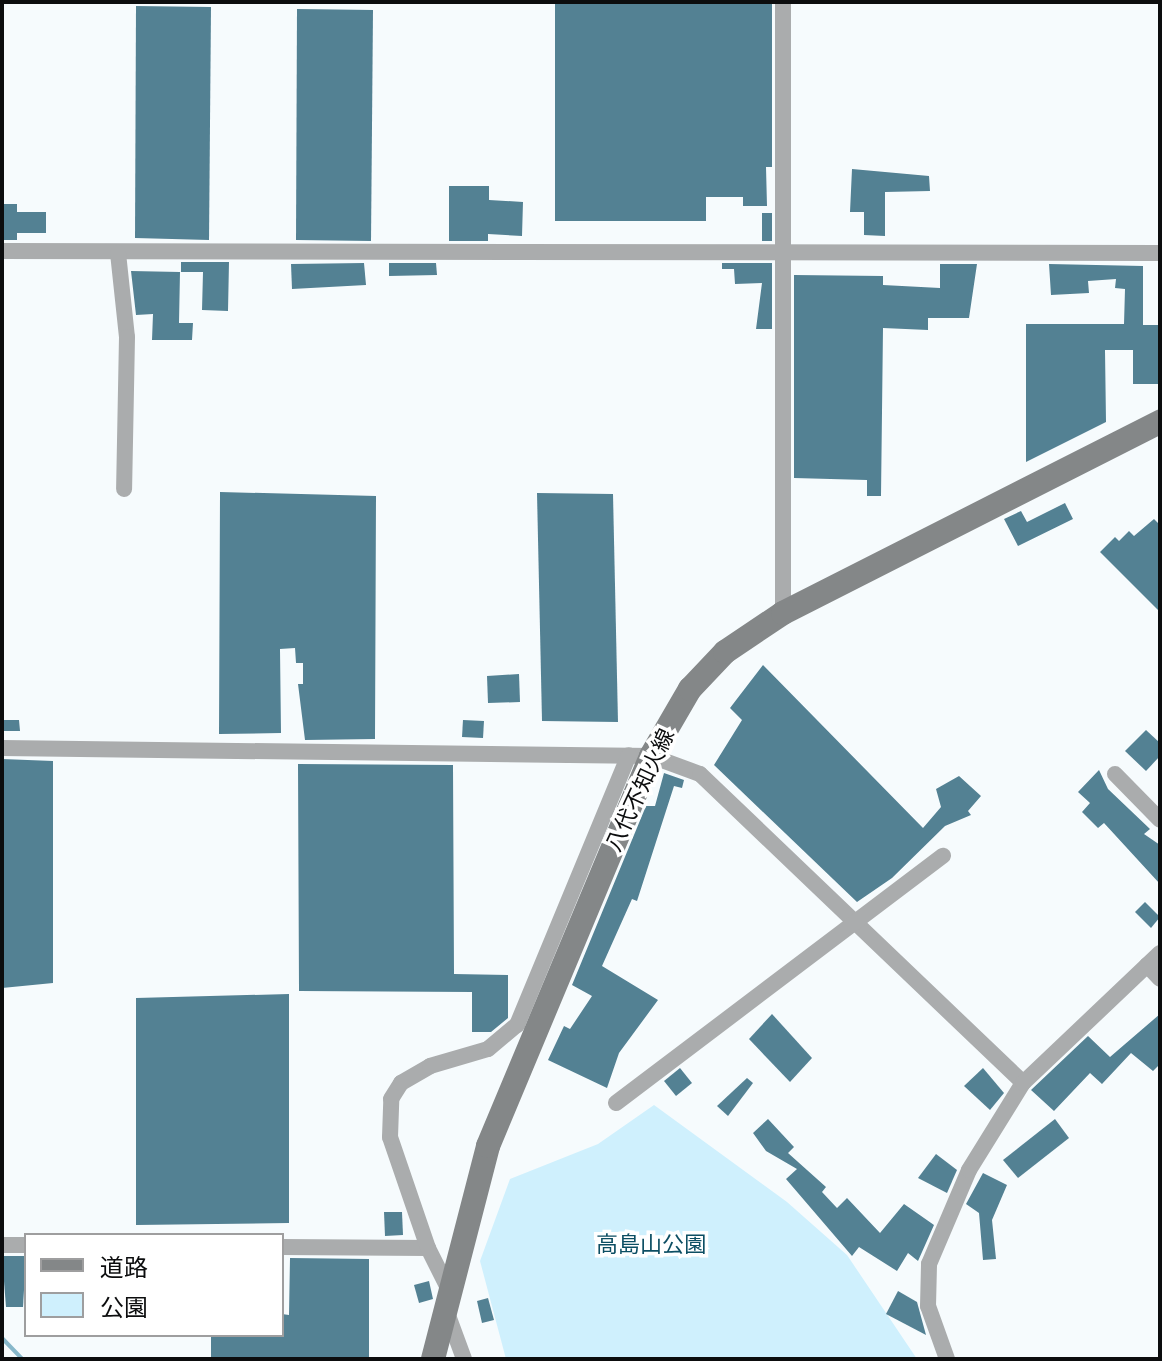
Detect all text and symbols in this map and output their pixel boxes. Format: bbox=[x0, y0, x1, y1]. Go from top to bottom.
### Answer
street label: 八代不知火線 bbox=[600, 725, 680, 855]
park label: 高島山公園 bbox=[596, 1232, 706, 1258]
legend bbox=[24, 1233, 284, 1337]
text: 道路 bbox=[100, 1252, 148, 1282]
text: 公園 bbox=[100, 1292, 148, 1322]

